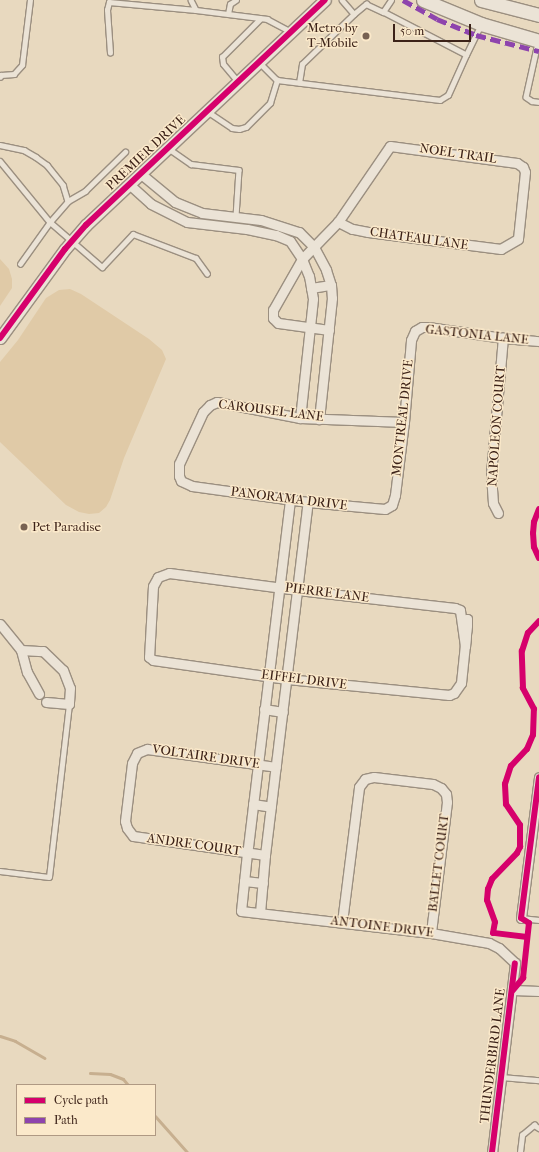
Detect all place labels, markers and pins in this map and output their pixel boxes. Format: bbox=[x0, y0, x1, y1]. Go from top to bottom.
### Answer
place label: Metro by T-Mobile bbox=[307, 21, 358, 52]
marker: Metro by T-Mobile bbox=[361, 31, 371, 41]
place label: Pet Paradise bbox=[32, 519, 101, 535]
marker: Pet Paradise bbox=[19, 522, 29, 532]

